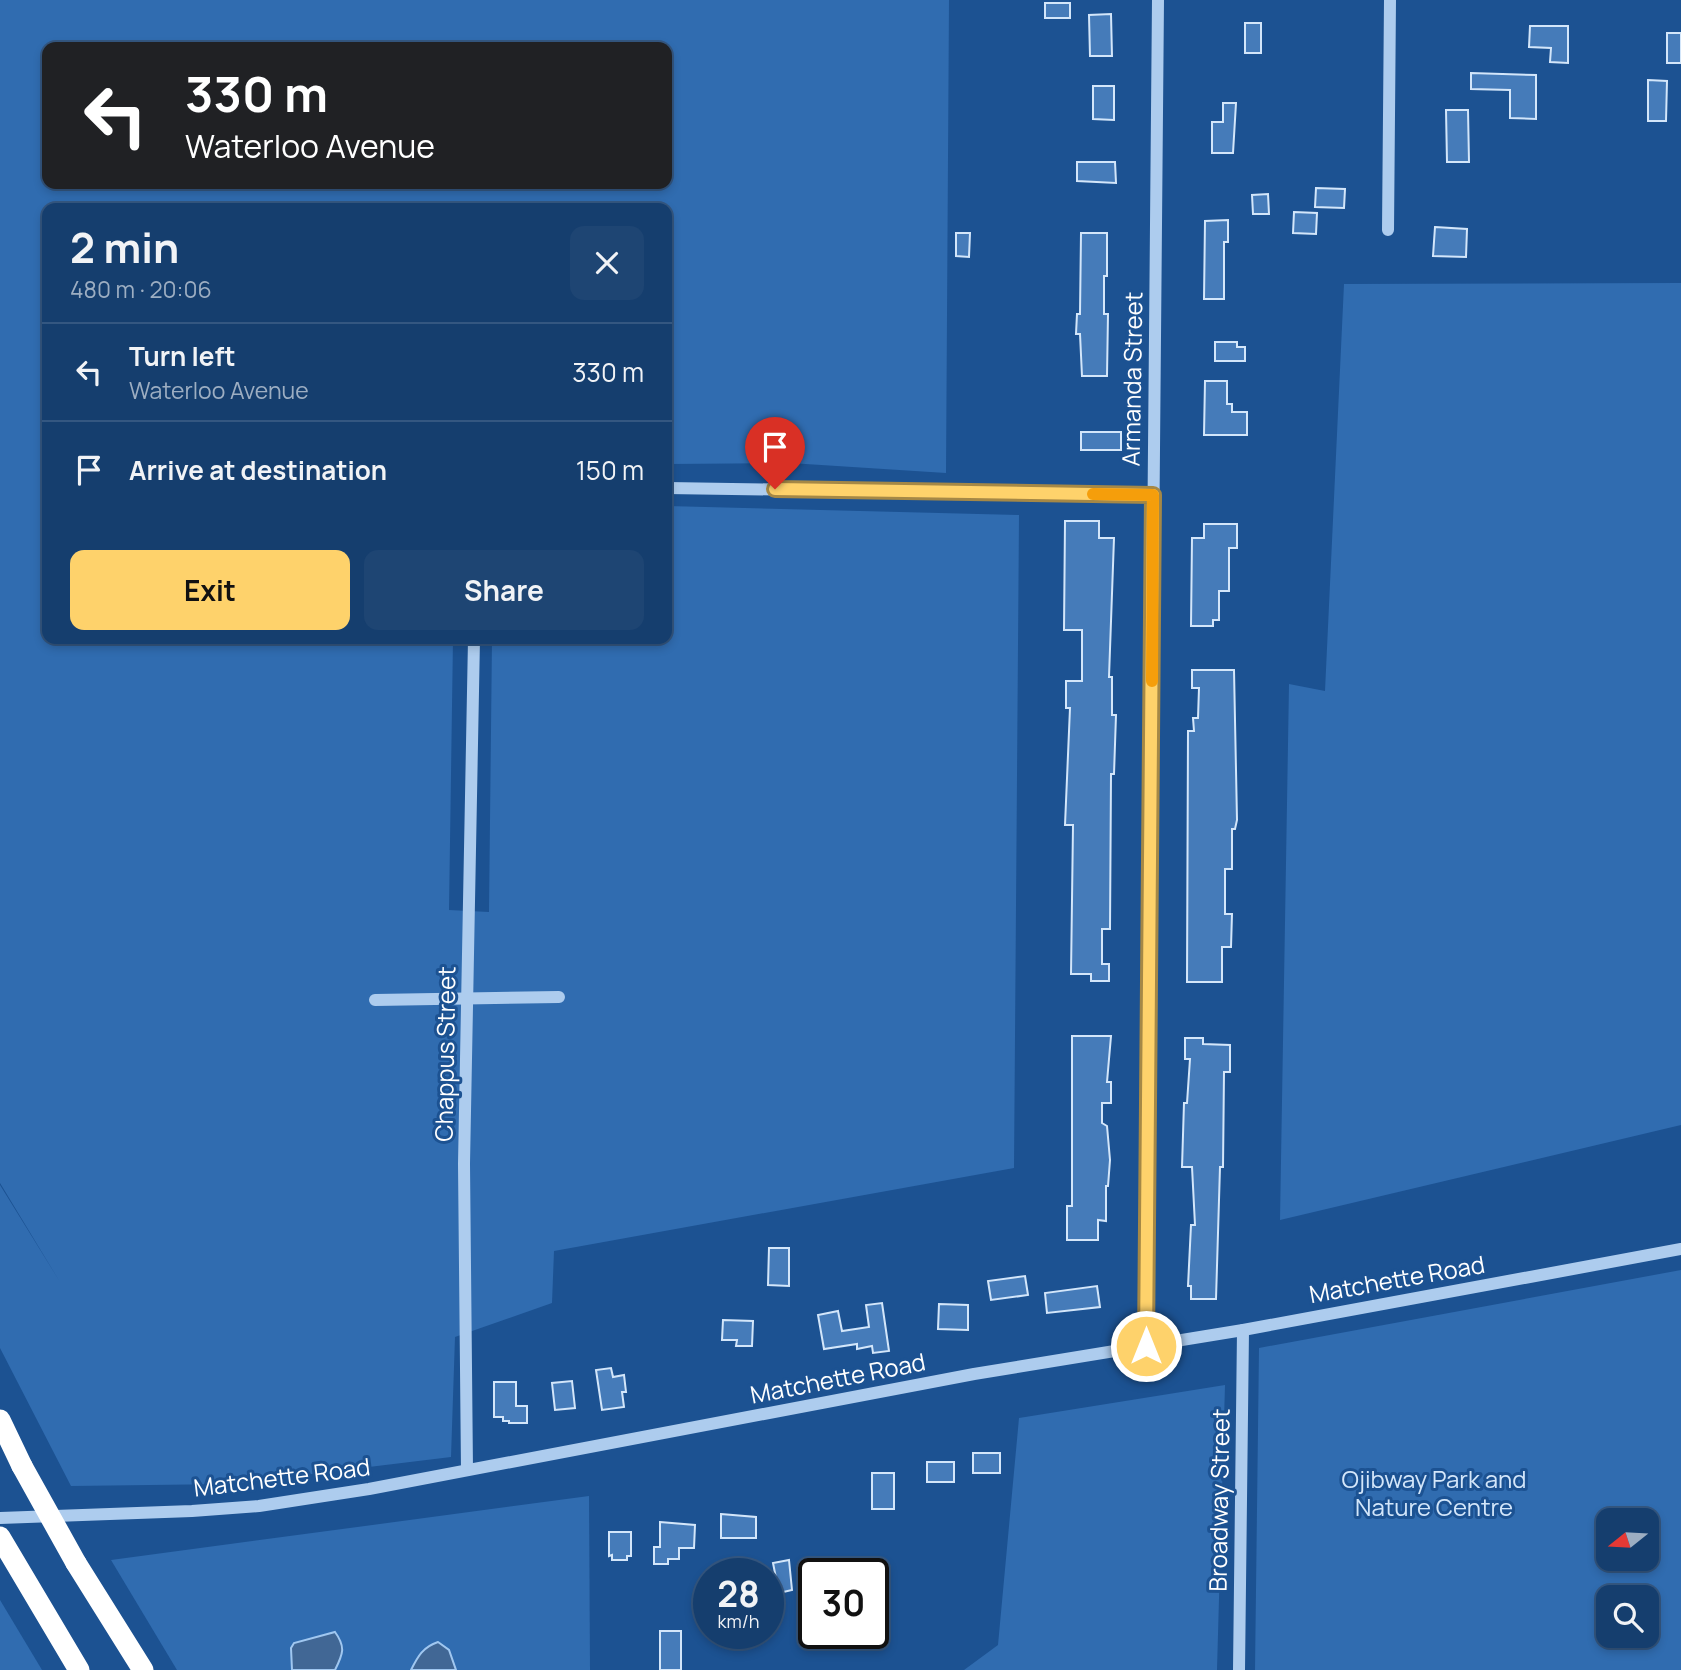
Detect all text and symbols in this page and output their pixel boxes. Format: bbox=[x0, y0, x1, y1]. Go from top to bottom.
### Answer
text: 330 m bbox=[185, 60, 328, 127]
icon: left bbox=[70, 70, 161, 161]
text: Waterloo Avenue bbox=[185, 124, 435, 168]
text: 2 min bbox=[70, 218, 179, 276]
button: close bbox=[570, 226, 644, 300]
text: 480 m · 20:06 bbox=[70, 273, 212, 305]
street label: Armanda Street bbox=[1113, 291, 1150, 467]
text: Turn left bbox=[129, 338, 236, 374]
icon: left bbox=[70, 353, 108, 391]
text: 330 m bbox=[572, 354, 644, 390]
text: Waterloo Avenue bbox=[129, 374, 309, 406]
pin bbox=[745, 417, 805, 489]
icon: arrive bbox=[756, 428, 794, 466]
icon: arrive bbox=[70, 451, 108, 489]
text: Arrive at destination bbox=[129, 452, 387, 488]
text: 150 m bbox=[576, 452, 644, 488]
button: Exit bbox=[70, 550, 350, 630]
button: Share bbox=[364, 550, 644, 630]
street label: Chappus Street bbox=[426, 966, 463, 1142]
street label: Matchette Road bbox=[1306, 1247, 1487, 1310]
position arrow bbox=[1109, 1309, 1183, 1383]
street label: Matchette Road bbox=[747, 1344, 928, 1411]
street label: Broadway Street bbox=[1200, 1408, 1237, 1592]
street label: Matchette Road bbox=[192, 1449, 372, 1504]
park label: Ojibway Park and Nature Centre bbox=[1342, 1462, 1526, 1523]
north arrow bbox=[1596, 1508, 1659, 1572]
map controls bbox=[1596, 1508, 1659, 1648]
speed limit sign: 30 bbox=[798, 1558, 889, 1649]
text: 28 bbox=[717, 1570, 760, 1618]
button: search bbox=[1596, 1585, 1659, 1648]
text: km/h bbox=[718, 1609, 759, 1633]

